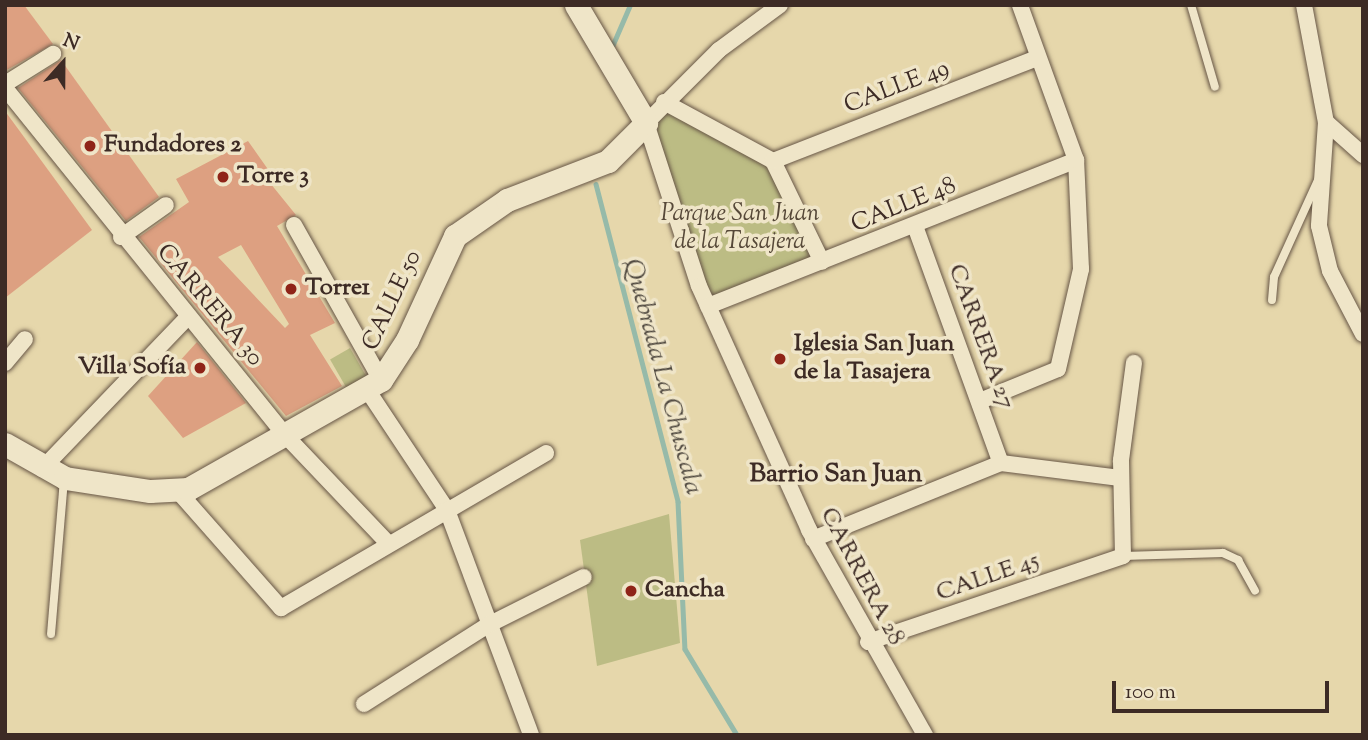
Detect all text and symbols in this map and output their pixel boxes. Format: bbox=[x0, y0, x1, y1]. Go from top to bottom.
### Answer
north arrow bbox=[28, 28, 98, 98]
text: N bbox=[59, 28, 83, 58]
street label: CALLE 49 bbox=[841, 55, 953, 121]
place label: Fundadores 2 bbox=[104, 132, 241, 160]
marker: Fundadores 2 bbox=[82, 138, 98, 154]
place label: Torre 3 bbox=[237, 163, 309, 191]
marker: Torre 3 bbox=[215, 169, 231, 185]
street label: CALLE 48 bbox=[847, 172, 961, 240]
park label: Parque San Juan de la Tasajera bbox=[661, 201, 819, 257]
street label: CARRERA 30 bbox=[150, 239, 268, 373]
street label: CALLE 50 bbox=[357, 246, 429, 356]
water label: Quebrada La Chuscala bbox=[616, 256, 708, 498]
street label: CARRERA 27 bbox=[941, 261, 1019, 413]
place label: Torre1 bbox=[305, 275, 370, 303]
marker: Torre1 bbox=[283, 281, 299, 297]
place label: Iglesia San Juan de la Tasajera bbox=[794, 331, 954, 387]
marker: Iglesia San Juan de la Tasajera bbox=[772, 351, 788, 367]
place label: Villa Sofía bbox=[78, 354, 186, 382]
marker: Villa Sofía bbox=[192, 360, 208, 376]
district label: Barrio San Juan bbox=[750, 459, 922, 491]
street label: CARRERA 28 bbox=[813, 503, 909, 651]
street label: CALLE 45 bbox=[933, 547, 1043, 609]
place label: Cancha bbox=[645, 577, 725, 605]
marker: Cancha bbox=[623, 583, 639, 599]
scale bar bbox=[1116, 666, 1333, 710]
text: 100 m bbox=[1125, 678, 1176, 708]

